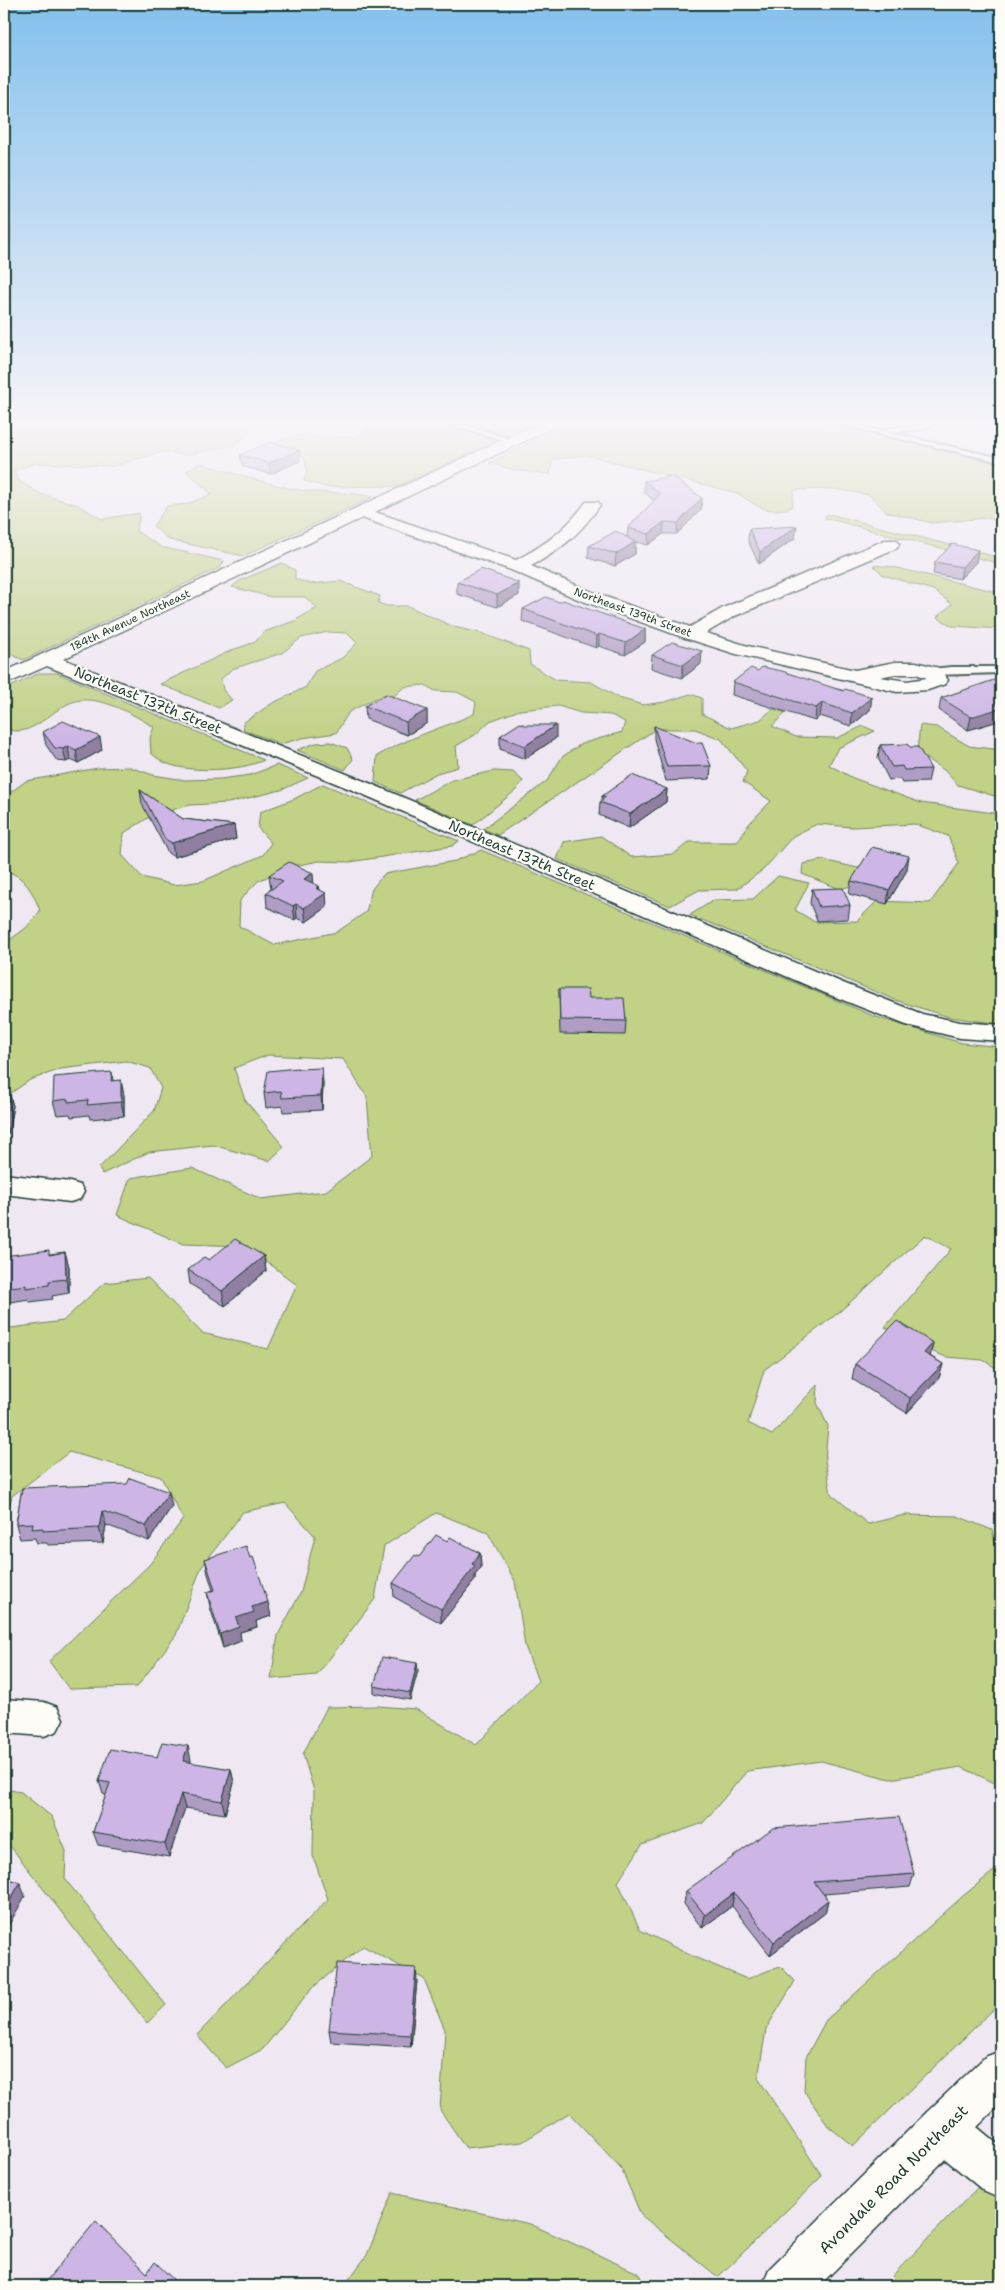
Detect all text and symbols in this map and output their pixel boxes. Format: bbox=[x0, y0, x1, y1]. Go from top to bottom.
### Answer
street label: Northeast 139th Street bbox=[572, 584, 694, 641]
street label: 184th Avenue Northeast bbox=[68, 586, 193, 655]
street label: Northeast 137th Street bbox=[72, 662, 224, 738]
street label: Northeast 137th Street bbox=[446, 816, 598, 894]
street label: Avondale Road Northeast bbox=[814, 2100, 972, 2258]

